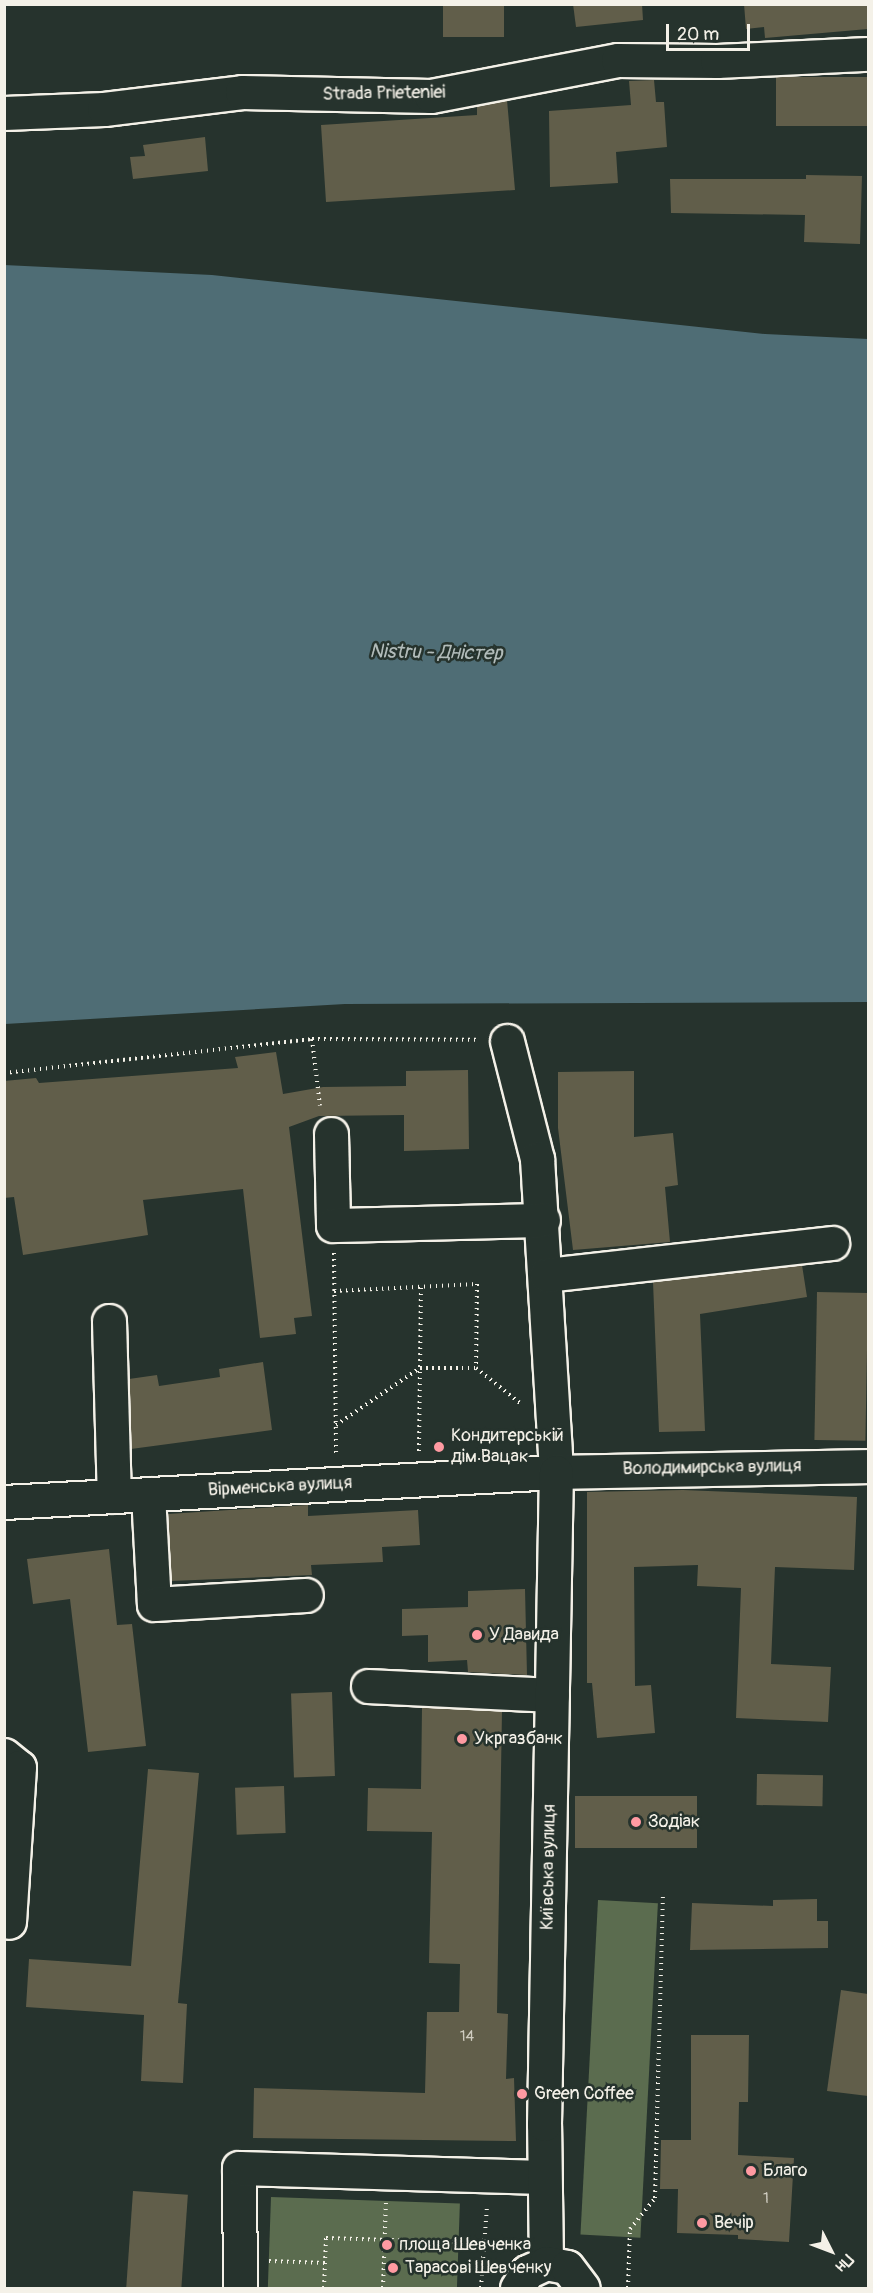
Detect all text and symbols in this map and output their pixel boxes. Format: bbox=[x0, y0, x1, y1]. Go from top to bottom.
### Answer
scale bar bbox=[669, 12, 753, 50]
text: 20 m bbox=[677, 23, 719, 46]
street label: Strada Prieteniei bbox=[322, 82, 446, 106]
water label: Nistru - Дністер bbox=[369, 639, 503, 665]
place label: Кондитерській дім Вацак bbox=[451, 1426, 564, 1468]
marker: Кондитерській дім Вацак bbox=[432, 1440, 446, 1454]
street label: Володимирська вулиця bbox=[622, 1456, 802, 1480]
street label: Вірменська вулиця bbox=[207, 1472, 353, 1502]
place label: У Давида bbox=[489, 1624, 559, 1646]
marker: У Давида bbox=[470, 1628, 484, 1642]
place label: Укргазбанк bbox=[474, 1728, 563, 1750]
marker: Укргазбанк bbox=[455, 1732, 469, 1746]
street label: Київська вулиця bbox=[537, 1804, 561, 1930]
place label: Зодіак bbox=[648, 1811, 700, 1833]
marker: Зодіак bbox=[629, 1815, 643, 1829]
house number: 14 bbox=[460, 2028, 474, 2046]
place label: Green Coffee bbox=[534, 2083, 634, 2105]
marker: Green Coffee bbox=[515, 2087, 529, 2101]
place label: Благо bbox=[763, 2160, 807, 2182]
marker: Благо bbox=[744, 2164, 758, 2178]
house number: 1 bbox=[763, 2190, 769, 2208]
place label: Вечір bbox=[714, 2212, 754, 2234]
marker: Вечір bbox=[695, 2216, 709, 2230]
north arrow bbox=[801, 2221, 861, 2281]
place label: площа Шевченка bbox=[399, 2234, 531, 2256]
marker: площа Шевченка bbox=[380, 2238, 394, 2252]
text: Пн bbox=[831, 2250, 858, 2276]
place label: Тарасові Шевченку bbox=[405, 2257, 551, 2279]
marker: Тарасові Шевченку bbox=[386, 2261, 400, 2275]

